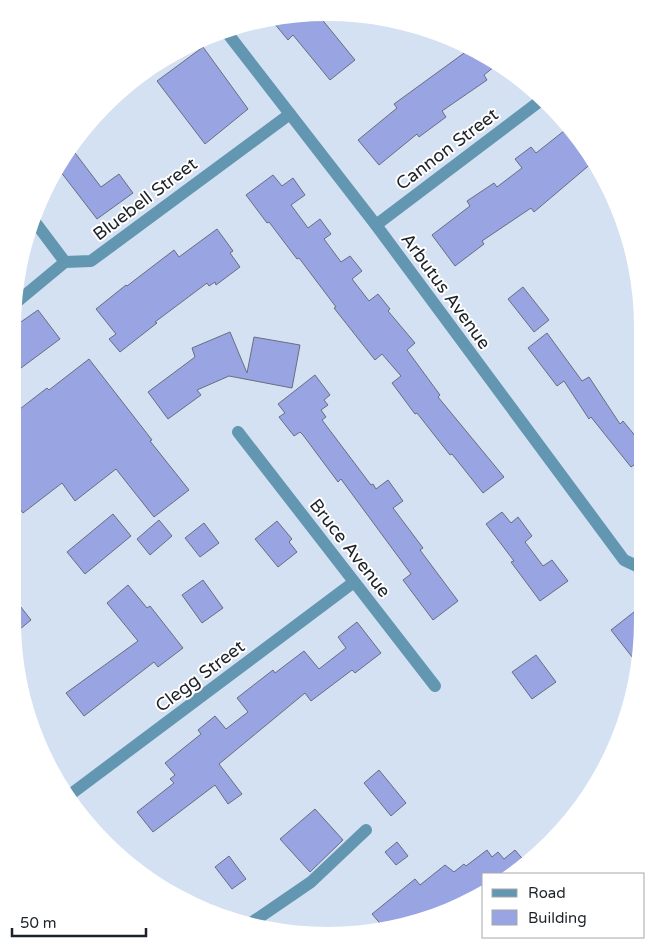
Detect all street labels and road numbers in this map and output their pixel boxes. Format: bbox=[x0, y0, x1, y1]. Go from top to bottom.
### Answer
street label: Cannon Street bbox=[391, 103, 503, 195]
street label: Bluebell Street bbox=[89, 153, 201, 245]
street label: Arbutus Avenue bbox=[397, 229, 495, 353]
street label: Bruce Avenue bbox=[305, 494, 395, 602]
street label: Clegg Street bbox=[151, 635, 249, 717]

